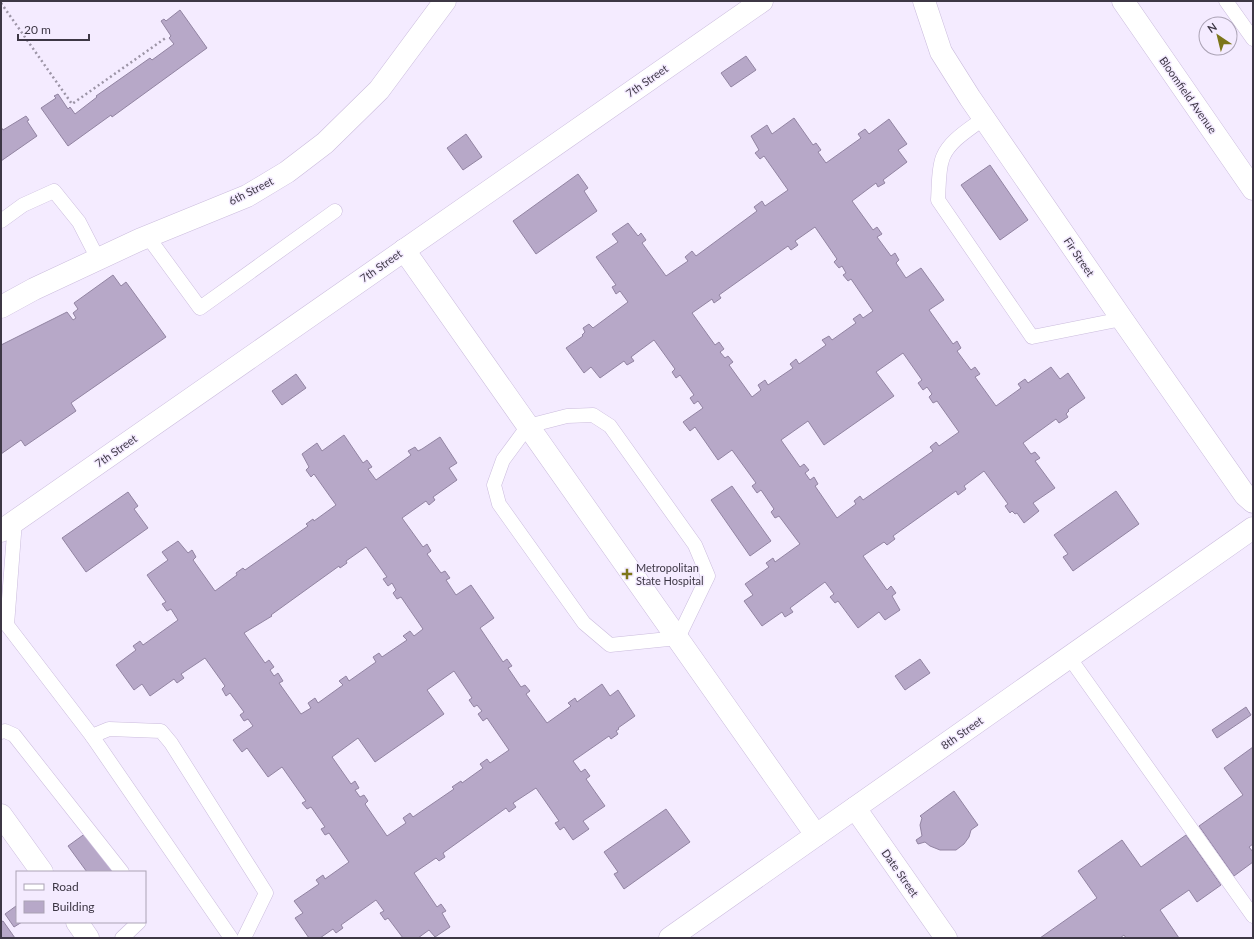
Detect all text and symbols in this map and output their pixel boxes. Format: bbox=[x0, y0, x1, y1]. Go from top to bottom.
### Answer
scale bar bbox=[18, 16, 89, 42]
north arrow bbox=[1198, 16, 1238, 56]
text: N bbox=[1205, 20, 1219, 35]
text: 20 m bbox=[24, 22, 51, 37]
street label: Bloomfield Avenue bbox=[1157, 54, 1220, 136]
street label: 7th Street bbox=[623, 61, 670, 100]
street label: 6th Street bbox=[226, 174, 275, 207]
street label: Fir Street bbox=[1062, 235, 1097, 279]
street label: 7th Street bbox=[357, 246, 404, 285]
street label: 7th Street bbox=[92, 431, 139, 470]
place label: Metropolitan State Hospital bbox=[636, 561, 704, 587]
marker: Metropolitan State Hospital bbox=[621, 568, 633, 580]
street label: 8th Street bbox=[938, 713, 985, 752]
street label: Date Street bbox=[879, 846, 922, 899]
legend bbox=[16, 871, 146, 923]
text: Road bbox=[52, 879, 79, 894]
text: Building bbox=[52, 899, 95, 914]

